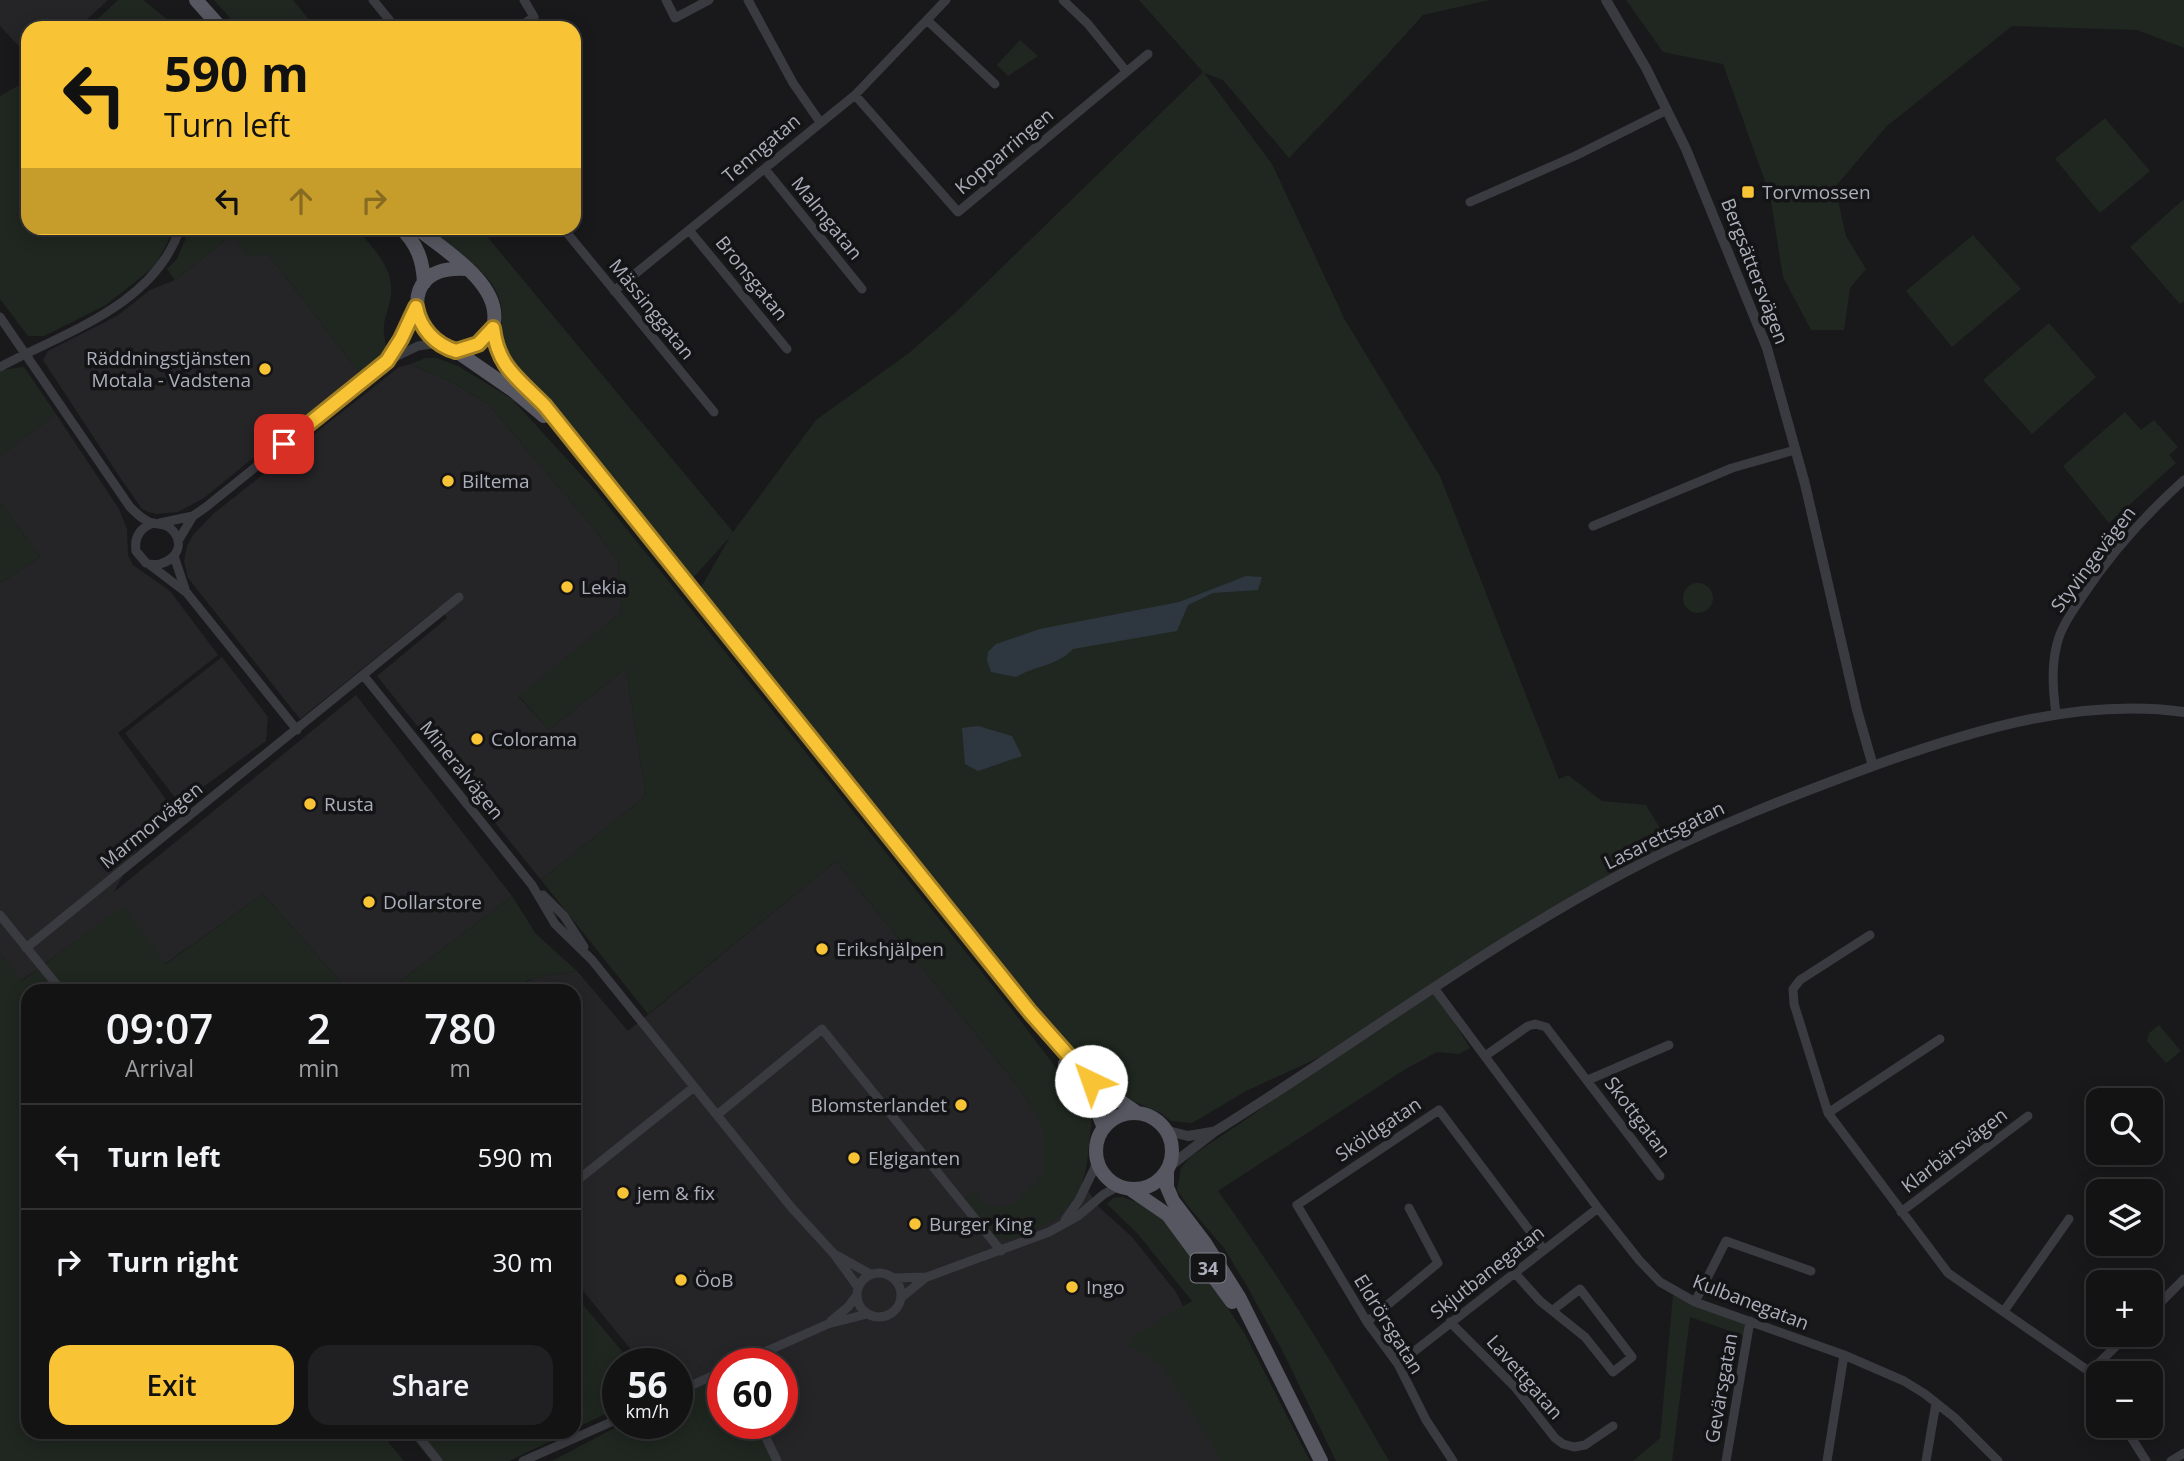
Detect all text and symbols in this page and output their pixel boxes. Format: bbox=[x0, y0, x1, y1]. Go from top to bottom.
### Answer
text: 590 m bbox=[164, 40, 309, 106]
icon: left bbox=[49, 49, 140, 140]
street label: Kopparringen bbox=[949, 102, 1059, 200]
text: Turn left bbox=[164, 103, 290, 146]
street label: Tenngatan bbox=[717, 108, 805, 188]
street label: Malmgatan bbox=[785, 171, 869, 265]
place label: Torvmossen bbox=[1762, 179, 1871, 205]
icon: left bbox=[209, 182, 247, 220]
icon: ahead bbox=[282, 182, 320, 220]
icon: right bbox=[355, 182, 393, 220]
marker: Torvmossen bbox=[1740, 184, 1756, 200]
street label: Bergsättersvägen bbox=[1715, 194, 1795, 348]
street label: Bronsgatan bbox=[710, 230, 794, 326]
street label: Mässinggatan bbox=[603, 253, 701, 365]
place label: Räddningstjänsten Motala - Vadstena bbox=[86, 345, 251, 393]
marker: Räddningstjänsten Motala - Vadstena bbox=[257, 361, 273, 377]
pin bbox=[254, 414, 314, 474]
icon: arrive bbox=[265, 425, 303, 463]
place label: Biltema bbox=[462, 468, 529, 494]
marker: Biltema bbox=[440, 473, 456, 489]
street label: Styvingevägen bbox=[2045, 501, 2141, 617]
place label: Lekia bbox=[581, 574, 627, 600]
marker: Lekia bbox=[559, 579, 575, 595]
street label: Mineralvägen bbox=[414, 715, 510, 825]
place label: Colorama bbox=[491, 726, 577, 752]
marker: Colorama bbox=[469, 731, 485, 747]
street label: Marmorvägen bbox=[94, 776, 208, 874]
place label: Rusta bbox=[324, 791, 374, 817]
street label: Lasarettsgatan bbox=[1599, 795, 1729, 875]
marker: Rusta bbox=[302, 796, 318, 812]
place label: Dollarstore bbox=[383, 889, 482, 915]
marker: Dollarstore bbox=[361, 894, 377, 910]
place label: Erikshjälpen bbox=[836, 936, 944, 962]
marker: Erikshjälpen bbox=[814, 941, 830, 957]
text: 09:07 bbox=[106, 999, 213, 1056]
text: 2 bbox=[307, 999, 331, 1056]
text: 780 bbox=[424, 999, 496, 1056]
position arrow bbox=[1054, 1044, 1128, 1118]
text: Arrival bbox=[125, 1052, 194, 1084]
text: min bbox=[298, 1052, 339, 1084]
text: m bbox=[450, 1052, 471, 1084]
street label: Skottgatan bbox=[1599, 1071, 1677, 1163]
map controls bbox=[2086, 1088, 2163, 1438]
button: search bbox=[2086, 1088, 2163, 1165]
street label: Sköldgatan bbox=[1330, 1091, 1426, 1167]
place label: Blomsterlandet bbox=[811, 1092, 947, 1118]
marker: Blomsterlandet bbox=[953, 1097, 969, 1113]
street label: Klarbärsvägen bbox=[1896, 1102, 2012, 1198]
icon: left bbox=[49, 1138, 87, 1176]
text: Turn left bbox=[108, 1139, 220, 1175]
text: 590 m bbox=[478, 1139, 553, 1175]
place label: Elgiganten bbox=[868, 1145, 960, 1171]
marker: Elgiganten bbox=[846, 1150, 862, 1166]
button: layers bbox=[2086, 1179, 2163, 1256]
place label: jem & fix bbox=[635, 1180, 715, 1206]
marker: jem & fix bbox=[615, 1185, 631, 1201]
place label: Burger King bbox=[929, 1211, 1033, 1237]
marker: Burger King bbox=[907, 1216, 923, 1232]
street label: Skjutbanegatan bbox=[1425, 1219, 1549, 1325]
icon: right bbox=[49, 1243, 87, 1281]
text: Turn right bbox=[108, 1244, 239, 1280]
text: 30 m bbox=[492, 1244, 553, 1280]
road number: 34 bbox=[1190, 1254, 1226, 1282]
place label: ÖoB bbox=[695, 1267, 733, 1293]
street label: Kulbanegatan bbox=[1689, 1268, 1813, 1336]
street label: Eldrörsgatan bbox=[1348, 1269, 1430, 1379]
button: + bbox=[2086, 1270, 2163, 1347]
marker: ÖoB bbox=[673, 1272, 689, 1288]
place label: Ingo bbox=[1086, 1274, 1125, 1300]
marker: Ingo bbox=[1064, 1279, 1080, 1295]
street label: Lavettgatan bbox=[1481, 1329, 1569, 1425]
street label: Gevärsgatan bbox=[1699, 1331, 1743, 1445]
button: Exit bbox=[49, 1345, 294, 1425]
button: Share bbox=[308, 1345, 553, 1425]
speed limit sign: 60 bbox=[707, 1348, 798, 1439]
text: 56 bbox=[627, 1361, 668, 1408]
button: − bbox=[2086, 1361, 2163, 1438]
text: km/h bbox=[626, 1399, 669, 1423]

